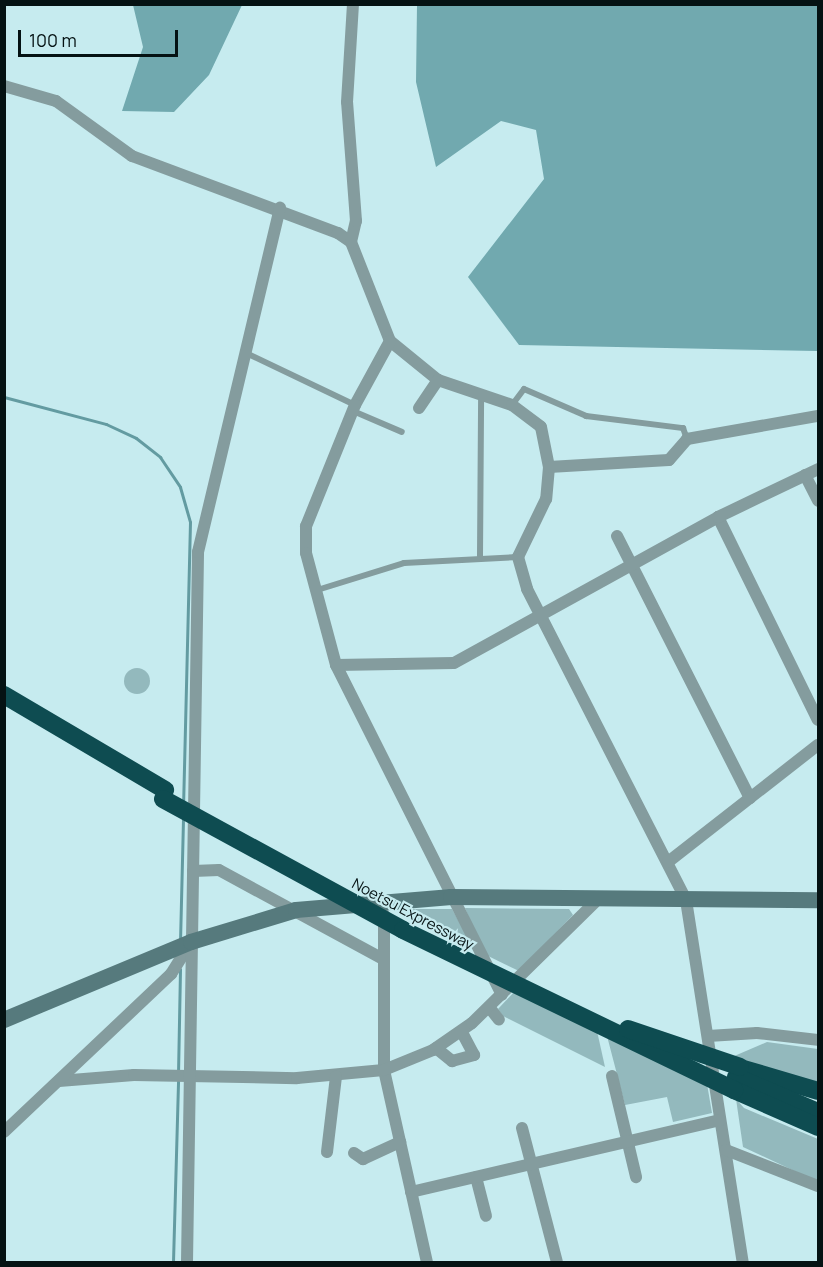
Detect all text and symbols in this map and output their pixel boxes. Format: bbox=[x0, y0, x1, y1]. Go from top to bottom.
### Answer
scale bar bbox=[21, 18, 182, 56]
text: 100 m bbox=[29, 28, 77, 52]
street label: Noetsu Expressway bbox=[349, 874, 477, 954]

